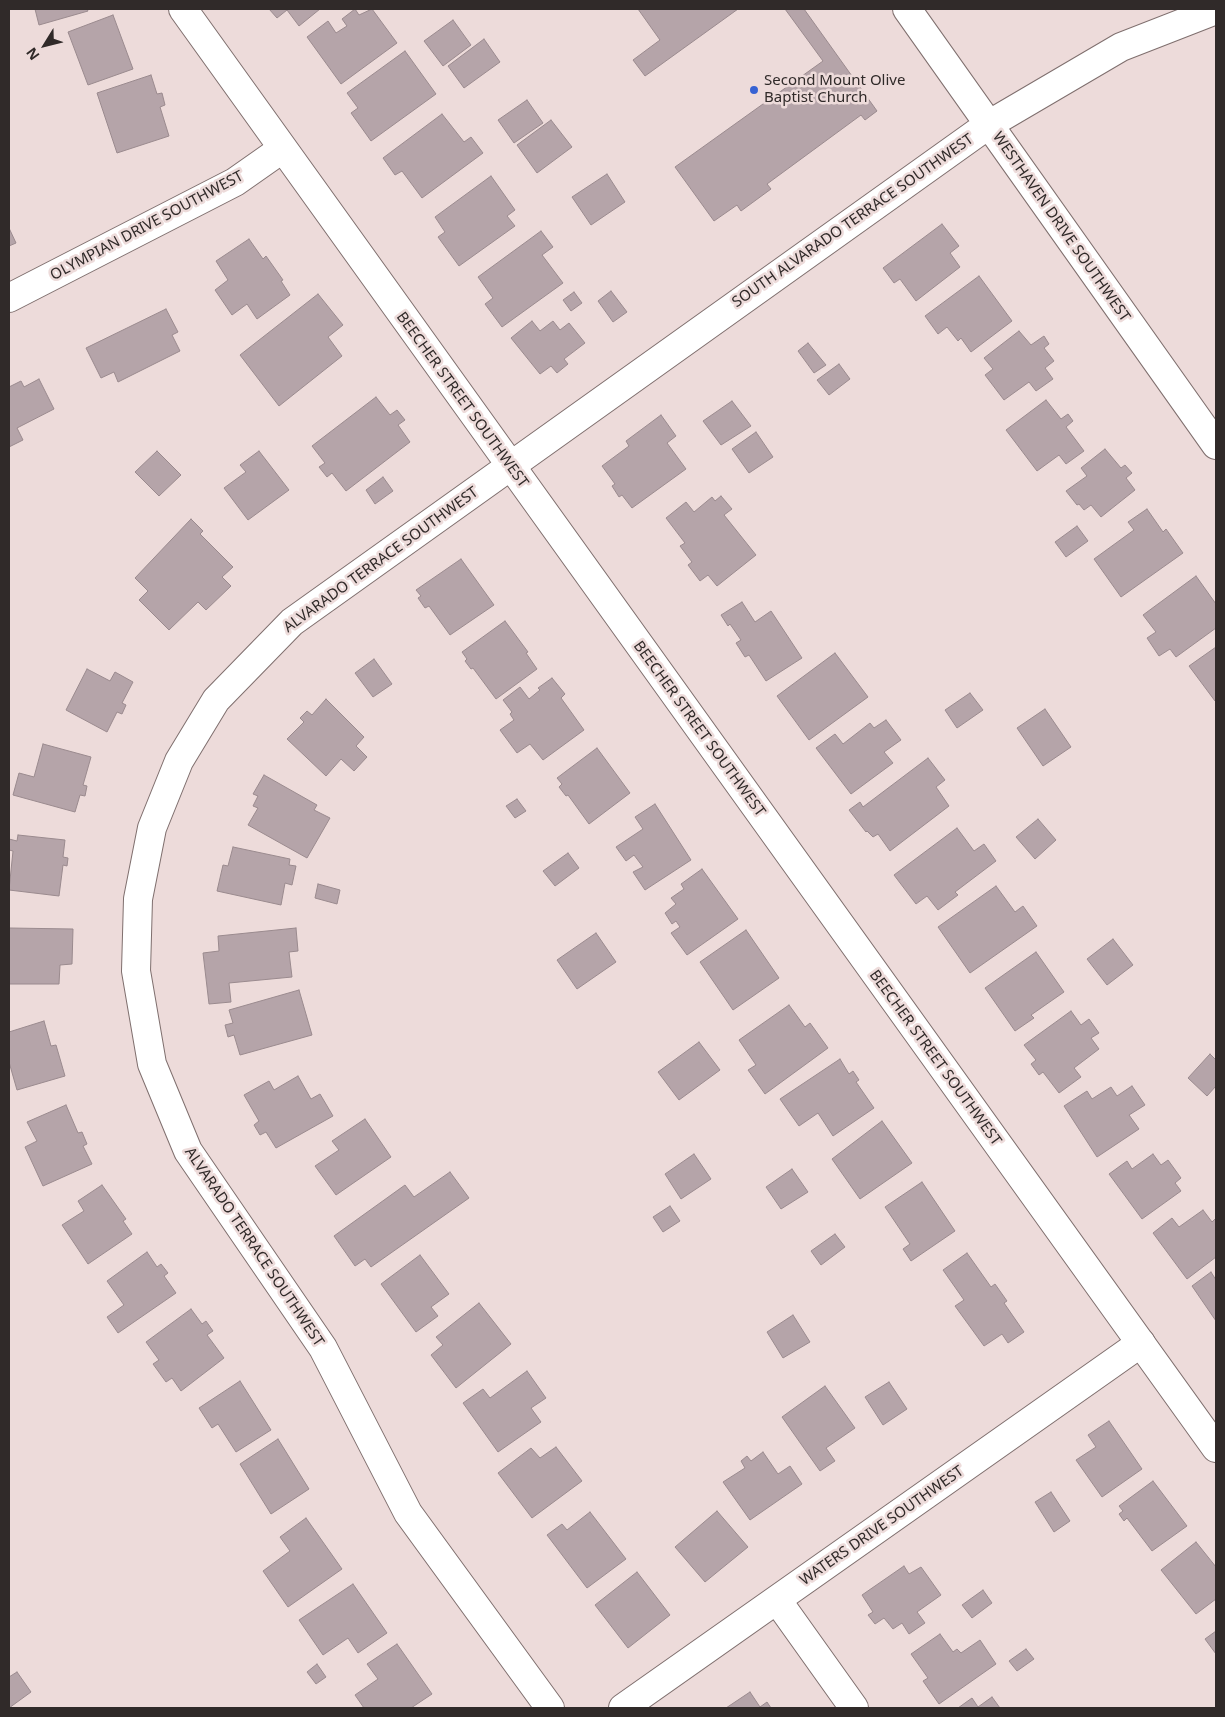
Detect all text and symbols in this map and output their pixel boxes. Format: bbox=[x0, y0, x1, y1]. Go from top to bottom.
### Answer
north arrow bbox=[20, 20, 70, 70]
text: N bbox=[21, 44, 43, 64]
place label: Second Mount Olive Baptist Church bbox=[764, 72, 905, 107]
marker: Second Mount Olive Baptist Church bbox=[748, 84, 760, 96]
street label: WESTHAVEN DRIVE SOUTHWEST bbox=[988, 129, 1134, 325]
street label: SOUTH ALVARADO TERRACE SOUTHWEST bbox=[729, 130, 977, 312]
street label: OLYMPIAN DRIVE SOUTHWEST bbox=[47, 167, 247, 285]
street label: BEECHER STREET SOUTHWEST bbox=[392, 309, 532, 491]
street label: ALVARADO TERRACE SOUTHWEST bbox=[280, 483, 482, 637]
street label: BEECHER STREET SOUTHWEST bbox=[629, 638, 769, 820]
street label: BEECHER STREET SOUTHWEST bbox=[865, 967, 1005, 1149]
street label: ALVARADO TERRACE SOUTHWEST bbox=[181, 1144, 327, 1350]
street label: WATERS DRIVE SOUTHWEST bbox=[797, 1462, 967, 1590]

